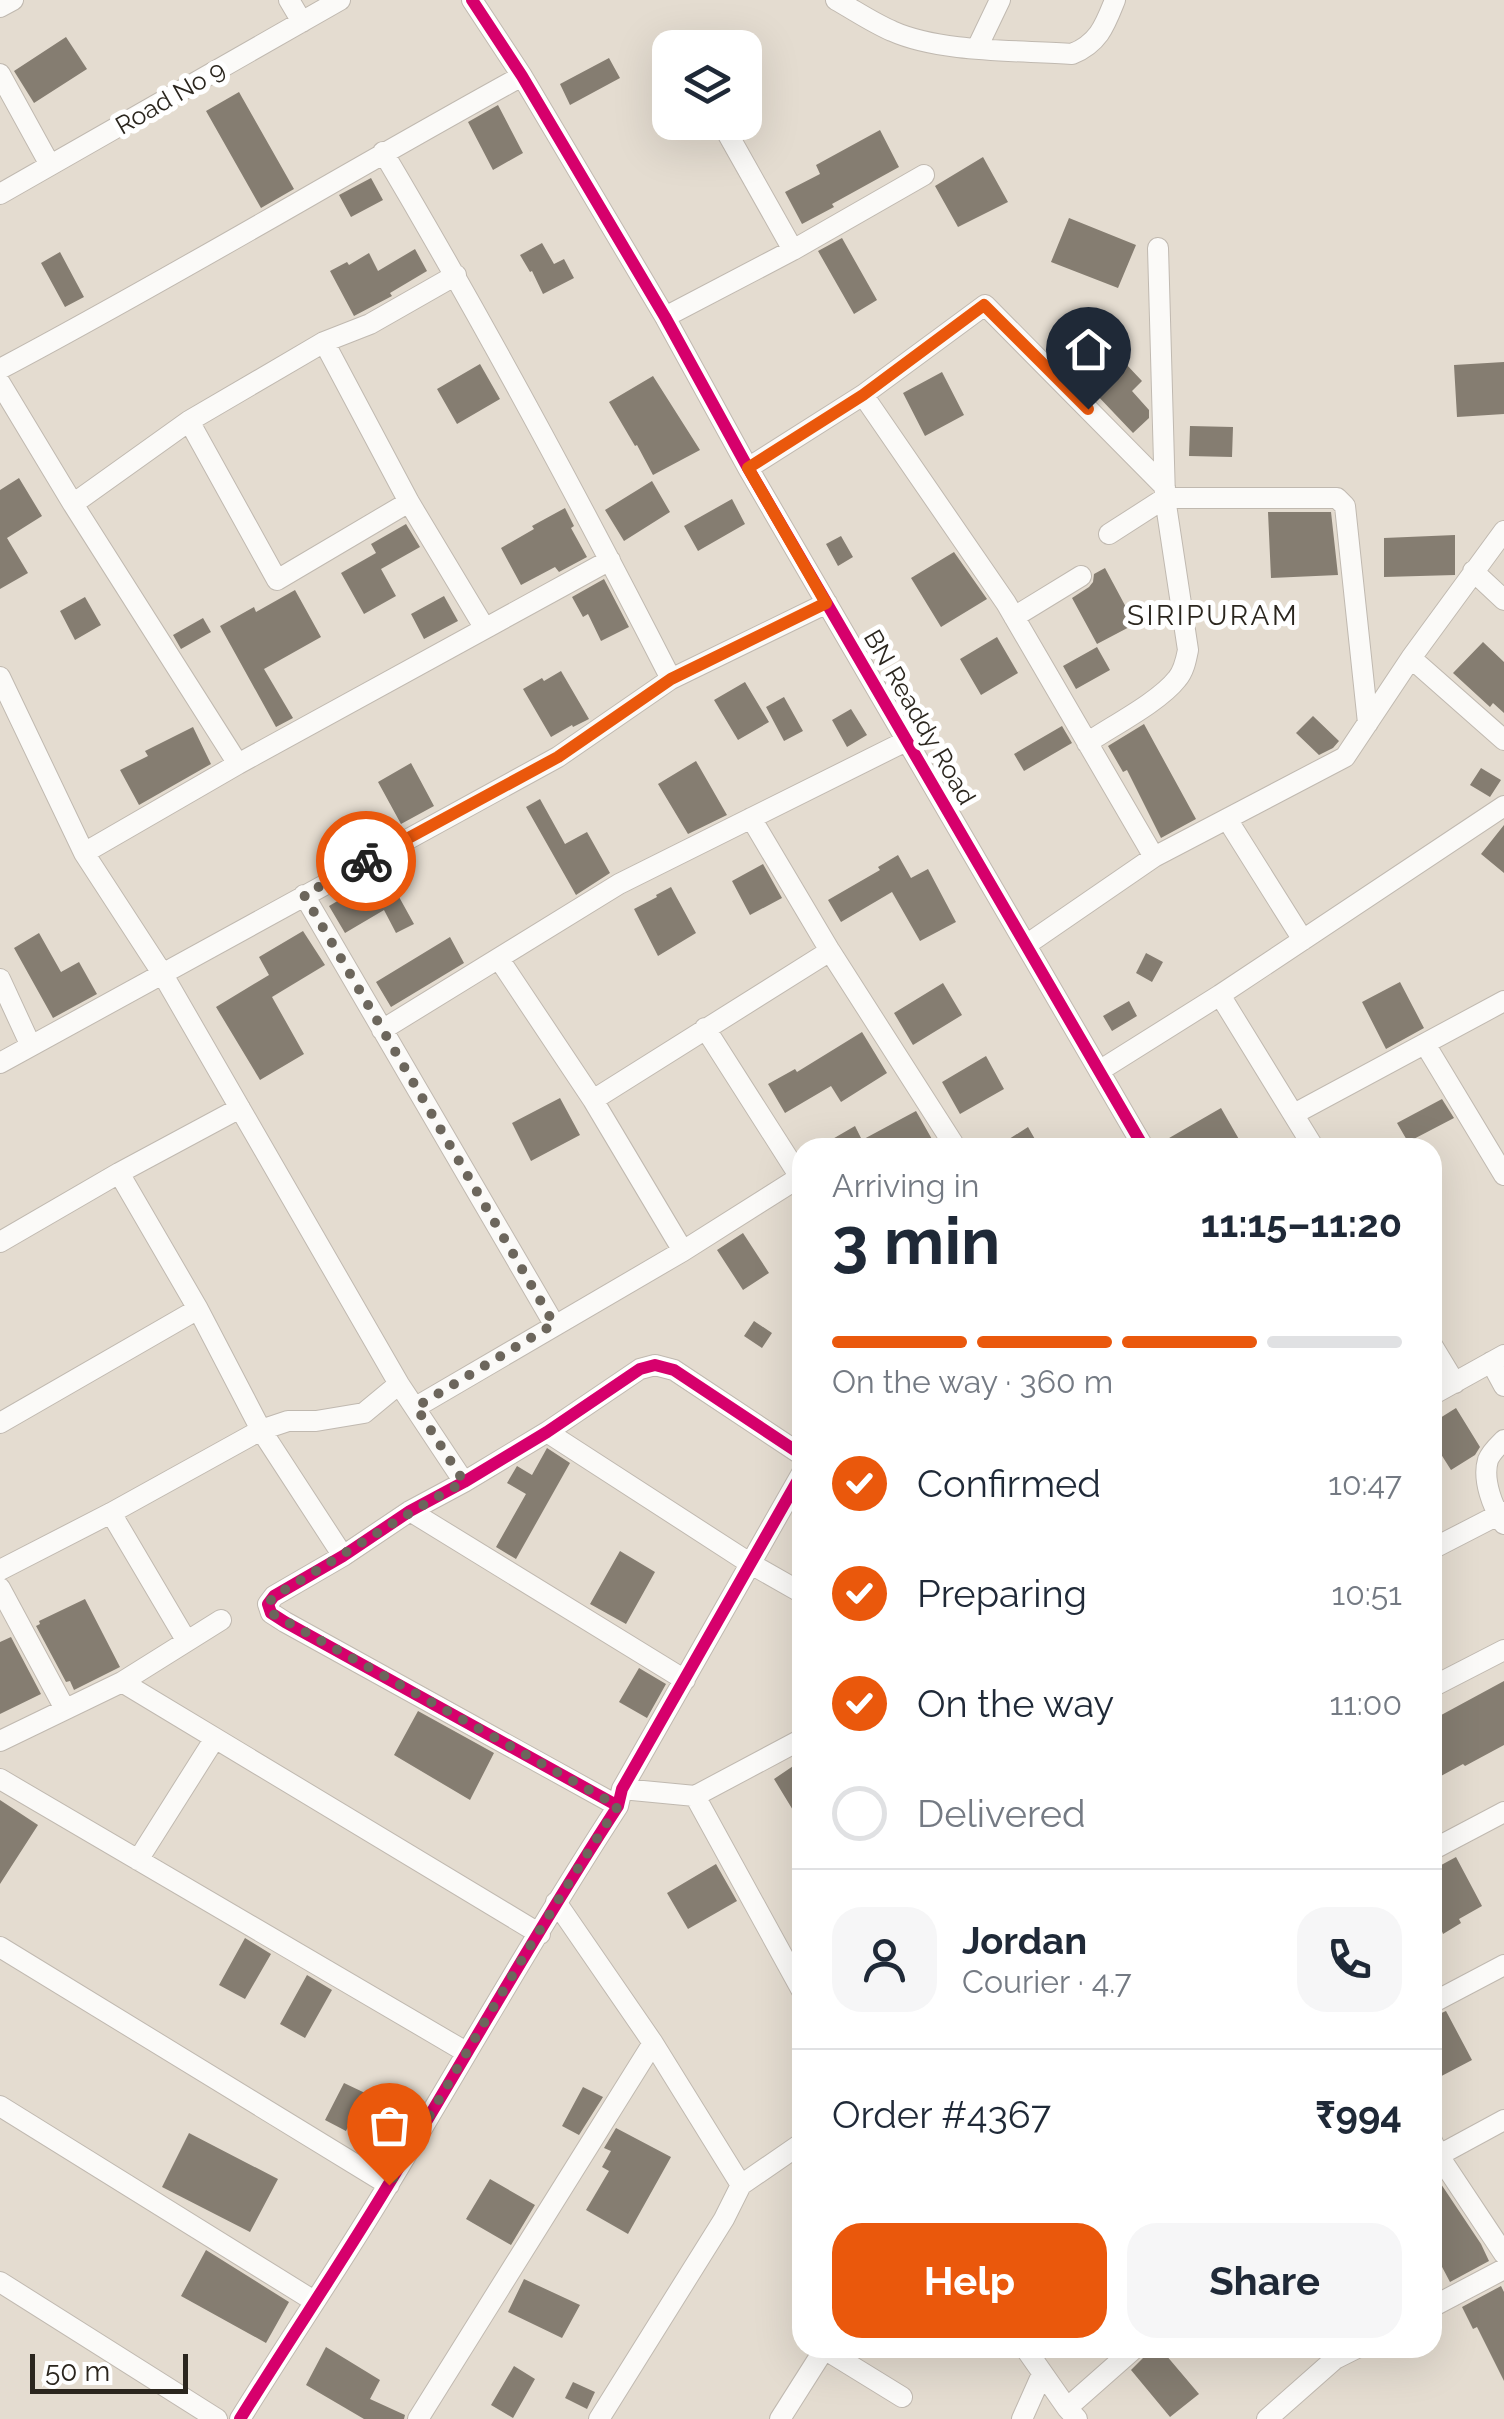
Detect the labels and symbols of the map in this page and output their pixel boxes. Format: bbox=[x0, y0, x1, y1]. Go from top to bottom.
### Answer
street label: Road No 9 bbox=[110, 54, 230, 140]
pin bbox=[1046, 307, 1131, 410]
district label: SIRIPURAM bbox=[1127, 599, 1299, 632]
street label: BN Readdy Road bbox=[858, 624, 982, 810]
courier bbox=[316, 811, 416, 911]
pin bbox=[347, 2083, 432, 2186]
scale bar bbox=[30, 2349, 188, 2394]

